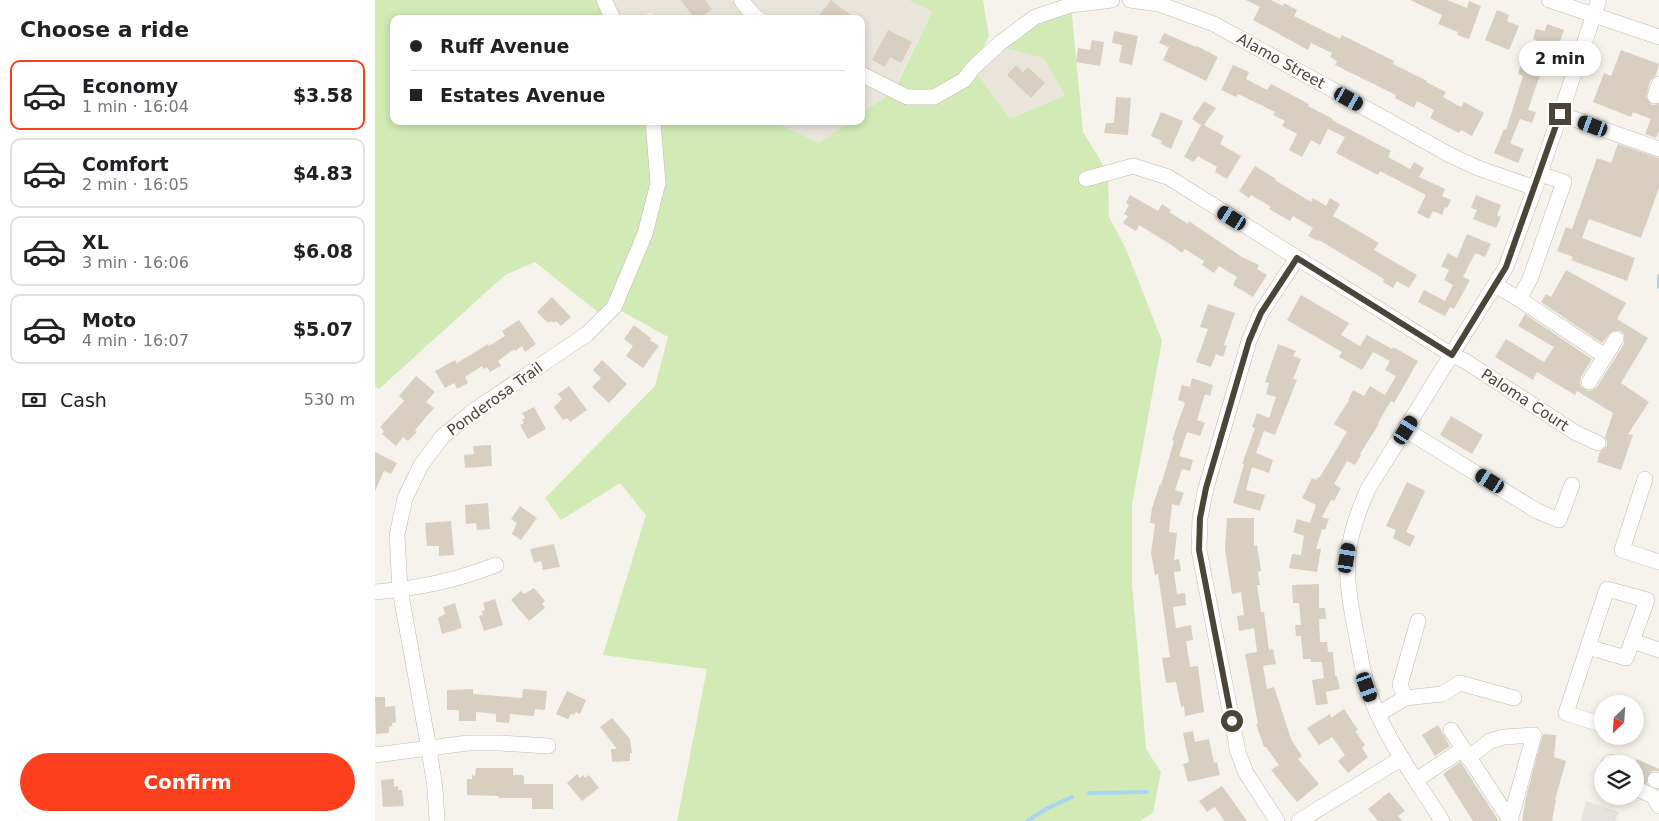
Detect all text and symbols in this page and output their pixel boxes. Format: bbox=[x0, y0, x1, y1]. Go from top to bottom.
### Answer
text: Choose a ride bbox=[20, 17, 189, 42]
street label: Alamo Street bbox=[1234, 29, 1328, 93]
text: Ruff Avenue bbox=[440, 35, 569, 57]
callout: 2 min bbox=[1519, 42, 1601, 76]
text: 2 min bbox=[1535, 49, 1585, 68]
icon: car bbox=[22, 73, 67, 118]
text: Economy bbox=[82, 75, 178, 97]
text: $3.58 bbox=[293, 84, 353, 106]
text: Estates Avenue bbox=[440, 84, 605, 106]
car bbox=[1332, 85, 1365, 113]
text: 1 min · 16:04 bbox=[82, 97, 189, 116]
route end bbox=[1549, 103, 1571, 125]
car bbox=[1576, 114, 1609, 138]
icon: car bbox=[22, 151, 67, 196]
text: Comfort bbox=[82, 153, 169, 175]
text: $4.83 bbox=[293, 162, 353, 184]
text: 2 min · 16:05 bbox=[82, 175, 189, 194]
car bbox=[1215, 204, 1248, 232]
icon: car bbox=[22, 229, 67, 274]
text: XL bbox=[82, 231, 109, 253]
text: $6.08 bbox=[293, 240, 353, 262]
text: 3 min · 16:06 bbox=[82, 253, 189, 272]
icon: car bbox=[22, 307, 67, 352]
text: Moto bbox=[82, 309, 136, 331]
text: $5.07 bbox=[293, 318, 353, 340]
text: 4 min · 16:07 bbox=[82, 331, 189, 350]
street label: Ponderosa Trail bbox=[444, 358, 546, 440]
street label: Paloma Court bbox=[1478, 365, 1572, 435]
icon: cash bbox=[20, 386, 48, 414]
text: Cash bbox=[60, 389, 107, 411]
text: 530 m bbox=[304, 390, 355, 409]
car bbox=[1391, 413, 1420, 447]
car bbox=[1473, 467, 1506, 495]
car bbox=[1337, 542, 1356, 574]
car bbox=[1354, 670, 1379, 704]
north arrow bbox=[1594, 695, 1644, 745]
map controls bbox=[1594, 695, 1644, 805]
route start bbox=[1221, 710, 1243, 732]
button: Confirm bbox=[20, 753, 355, 811]
button: layers bbox=[1594, 755, 1644, 805]

